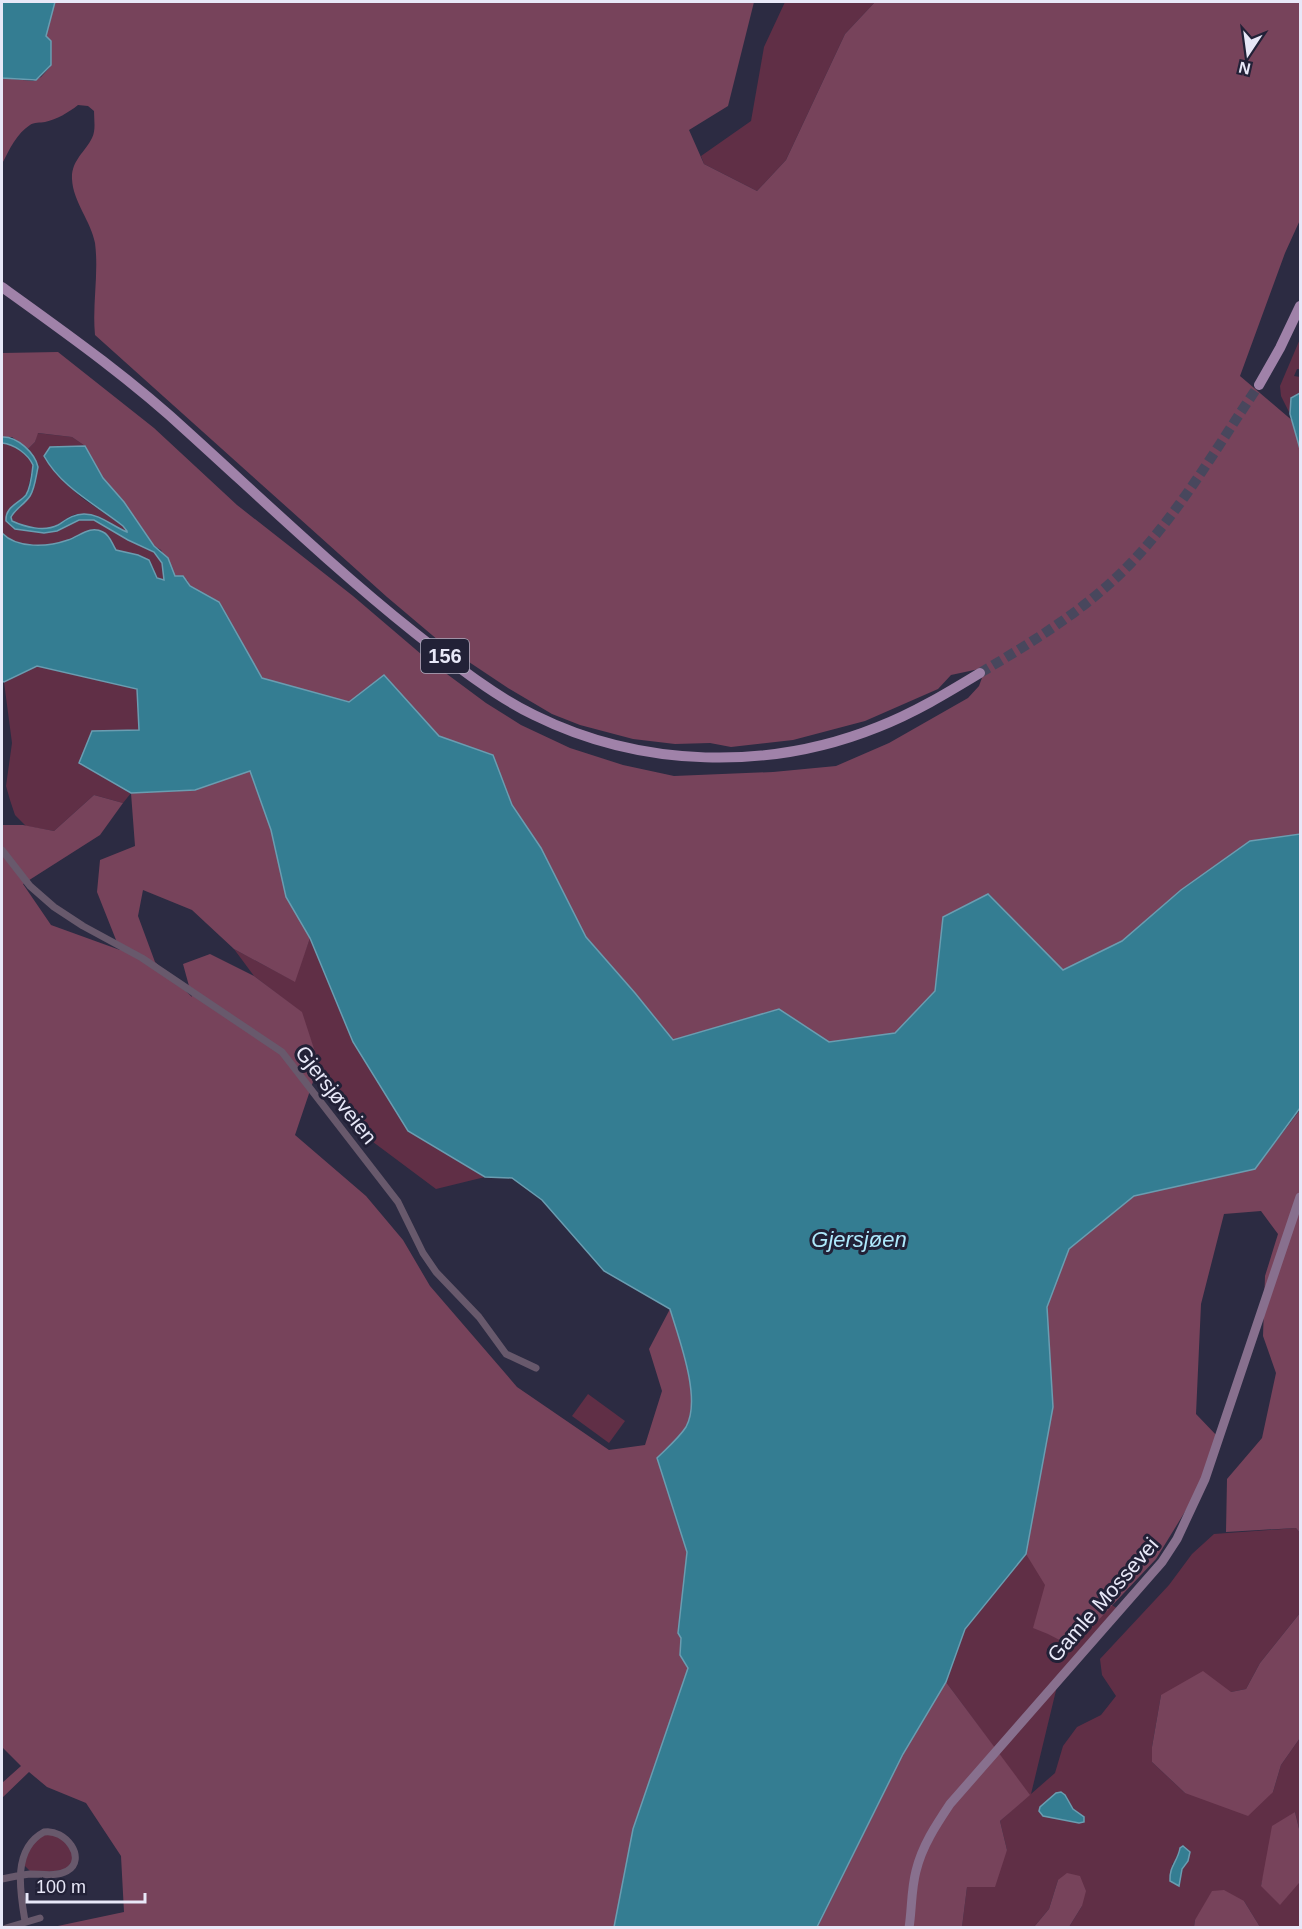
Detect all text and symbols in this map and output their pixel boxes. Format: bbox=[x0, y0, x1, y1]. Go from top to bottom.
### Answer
north arrow bbox=[1218, 24, 1278, 84]
text: N bbox=[1237, 59, 1252, 78]
road number: 156 bbox=[421, 639, 469, 673]
street label: Gjersjøveien bbox=[291, 1041, 382, 1148]
water label: Gjersjøen bbox=[811, 1227, 907, 1252]
street label: Gamle Mossevei bbox=[1043, 1533, 1163, 1666]
scale bar bbox=[27, 1866, 146, 1904]
text: 100 m bbox=[36, 1877, 86, 1897]

